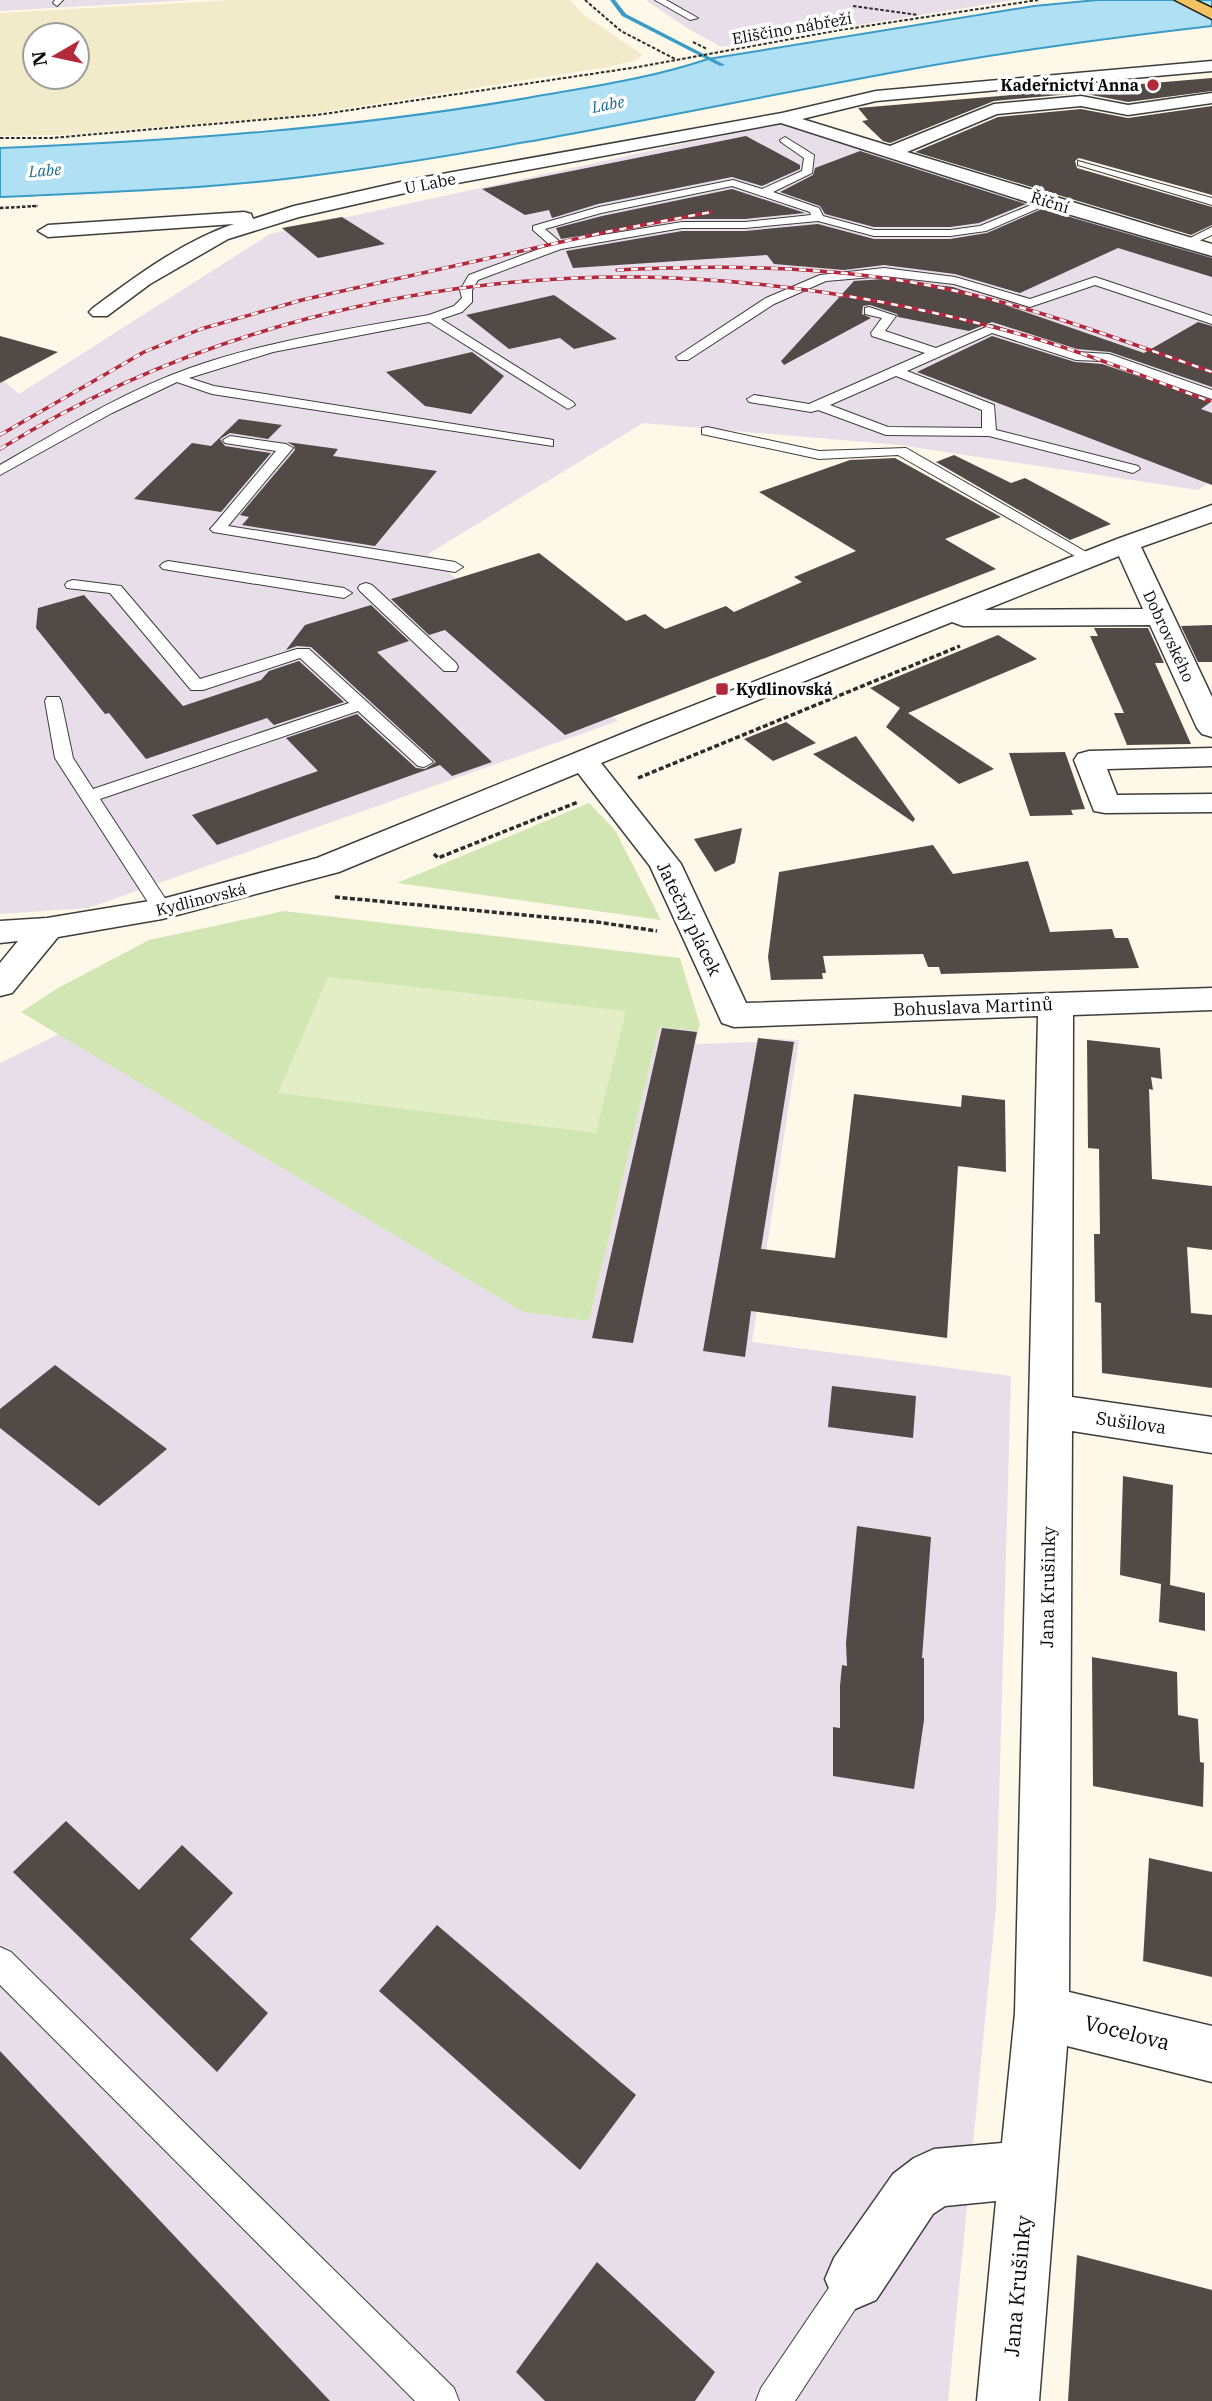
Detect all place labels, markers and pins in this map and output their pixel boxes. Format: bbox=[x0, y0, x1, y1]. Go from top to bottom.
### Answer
place label: Kadeřnictví Anna bbox=[1000, 75, 1139, 95]
marker: Kadeřnictví Anna bbox=[1145, 77, 1161, 93]
place label: Kydlinovská bbox=[736, 679, 833, 699]
marker: Kydlinovská bbox=[714, 681, 730, 697]

